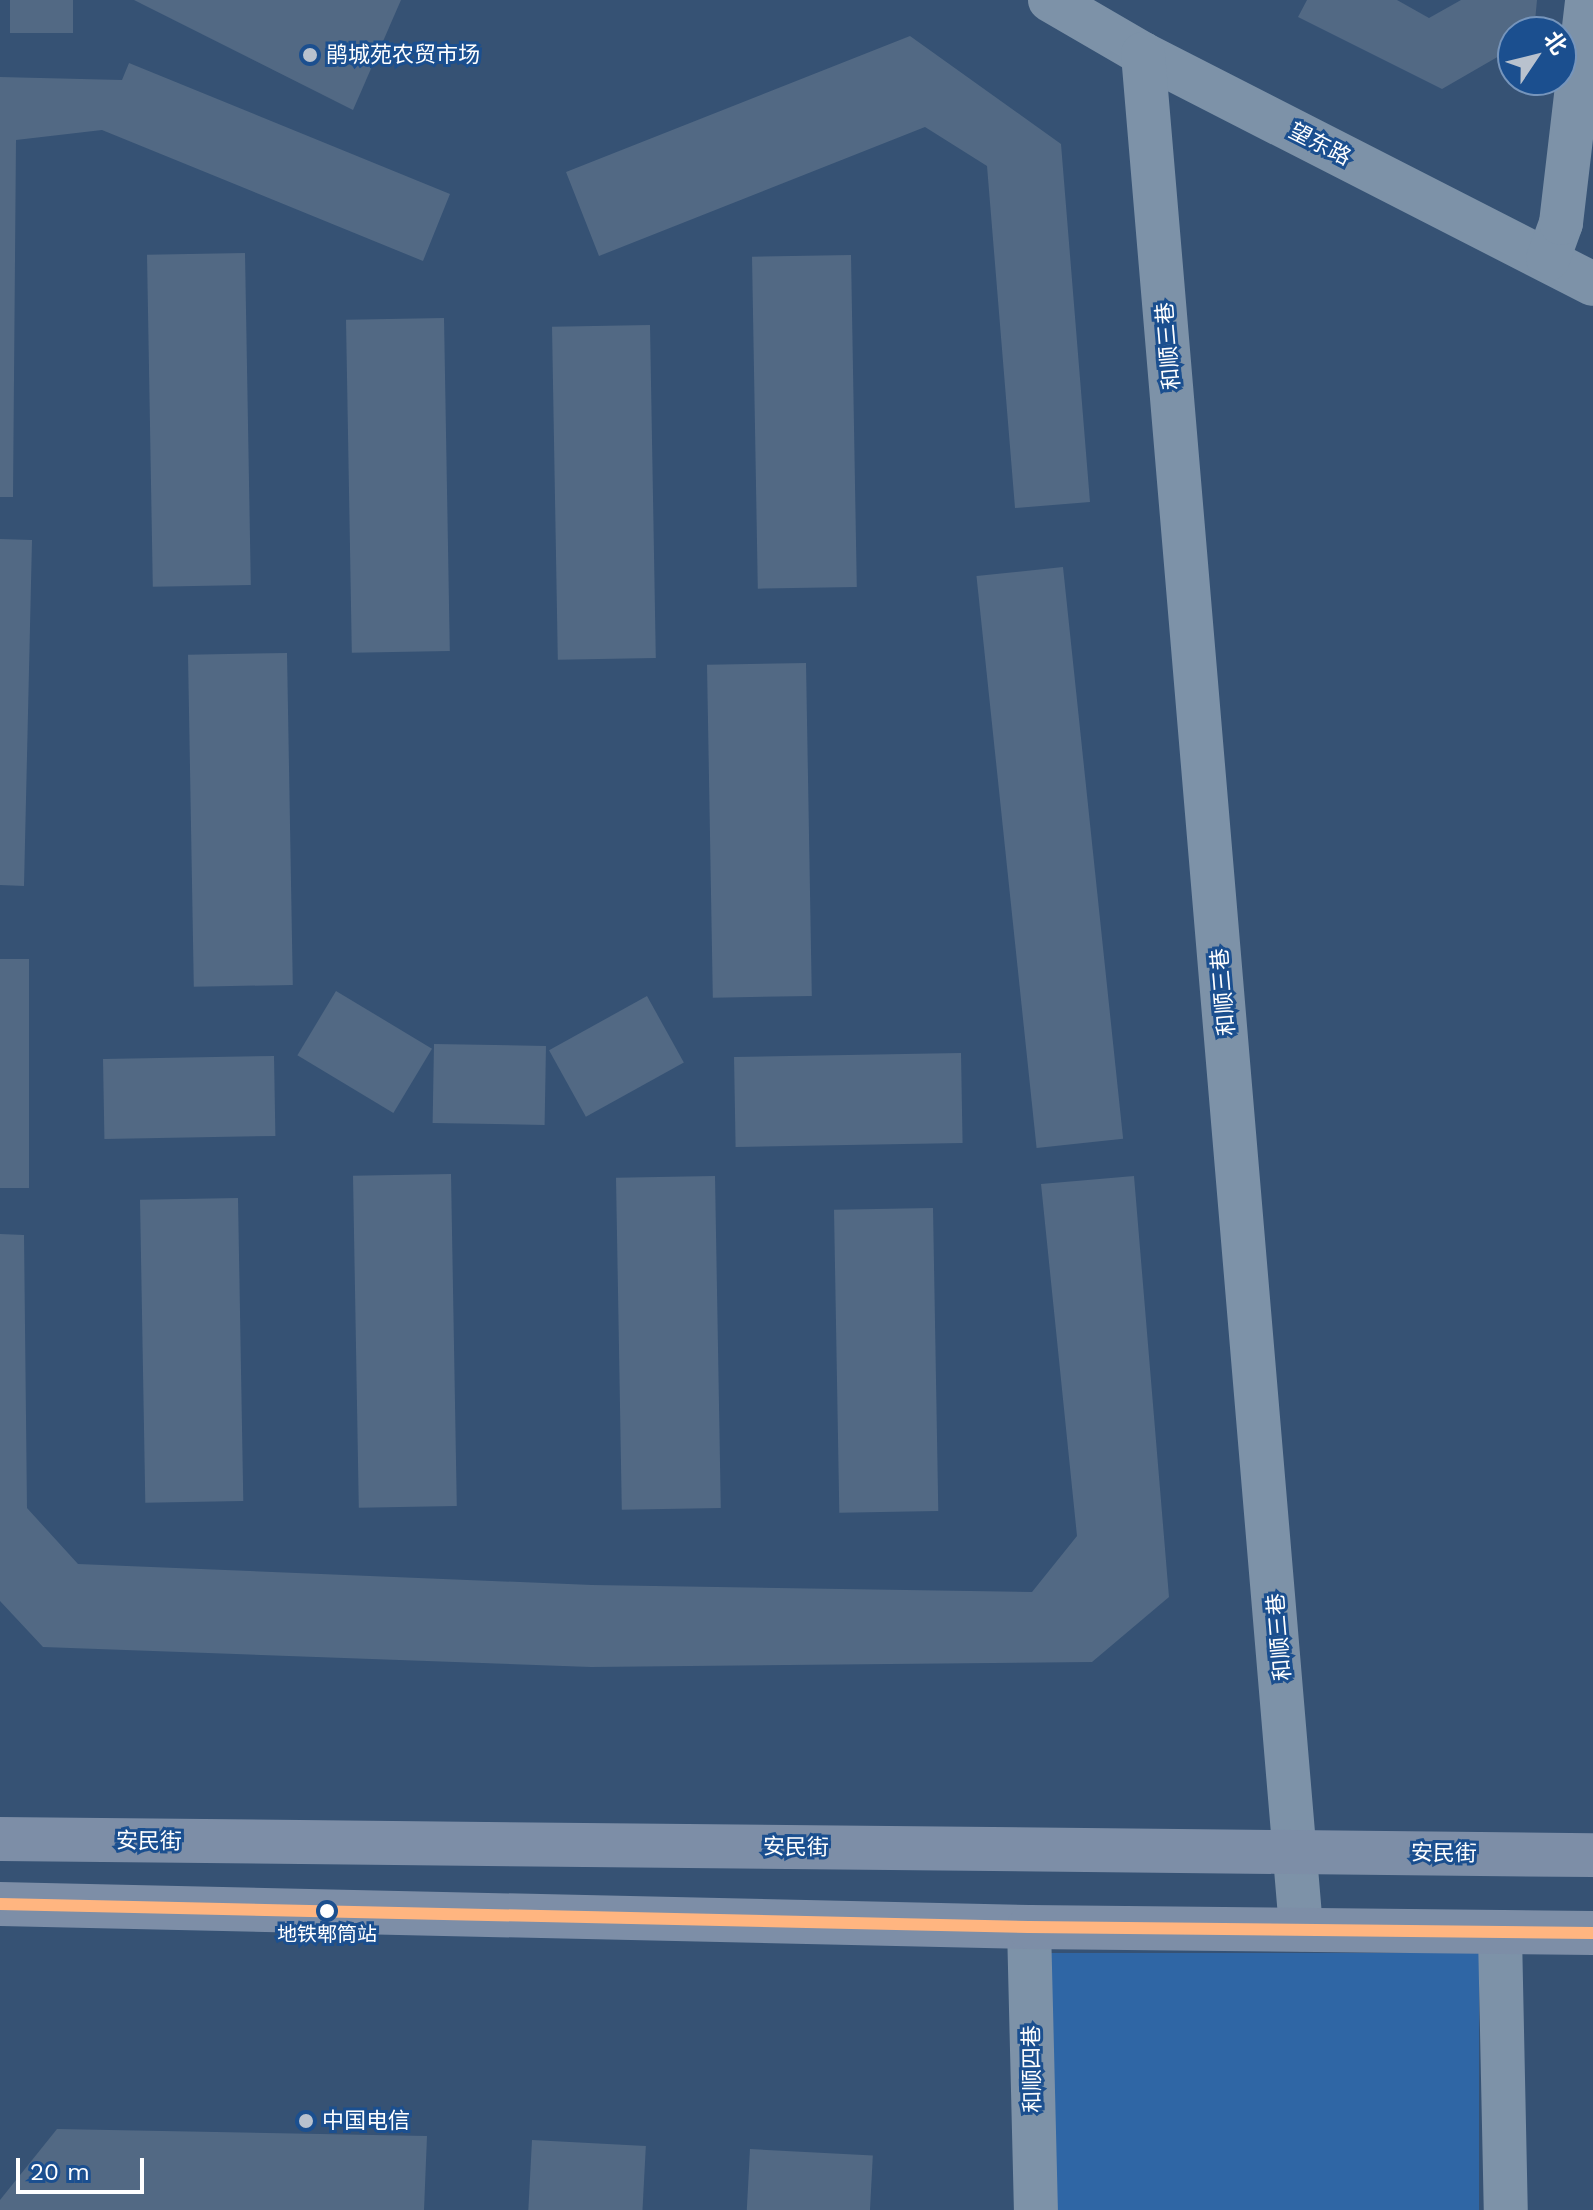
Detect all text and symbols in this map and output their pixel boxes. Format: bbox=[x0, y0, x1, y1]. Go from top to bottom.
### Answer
north arrow bbox=[1497, 16, 1577, 96]
text: 北 bbox=[1539, 27, 1572, 59]
place label: 鹃城苑农贸市场 bbox=[326, 42, 480, 68]
marker: 鹃城苑农贸市场 bbox=[301, 46, 319, 64]
street label: 望东路 bbox=[1285, 117, 1355, 171]
street label: 和顺三巷 bbox=[1151, 301, 1185, 391]
street label: 和顺三巷 bbox=[1206, 947, 1240, 1037]
street label: 和顺三巷 bbox=[1262, 1592, 1296, 1682]
street label: 安民街 bbox=[116, 1827, 182, 1855]
street label: 安民街 bbox=[763, 1833, 829, 1861]
street label: 安民街 bbox=[1411, 1839, 1477, 1867]
marker: 地铁郫筒站 bbox=[319, 1903, 335, 1919]
place label: 地铁郫筒站 bbox=[277, 1922, 377, 1946]
street label: 和顺四巷 bbox=[1018, 2025, 1046, 2113]
place label: 中国电信 bbox=[322, 2108, 410, 2134]
marker: 中国电信 bbox=[297, 2112, 315, 2130]
scale bar bbox=[20, 2142, 148, 2192]
text: 20 m bbox=[30, 2158, 90, 2186]

